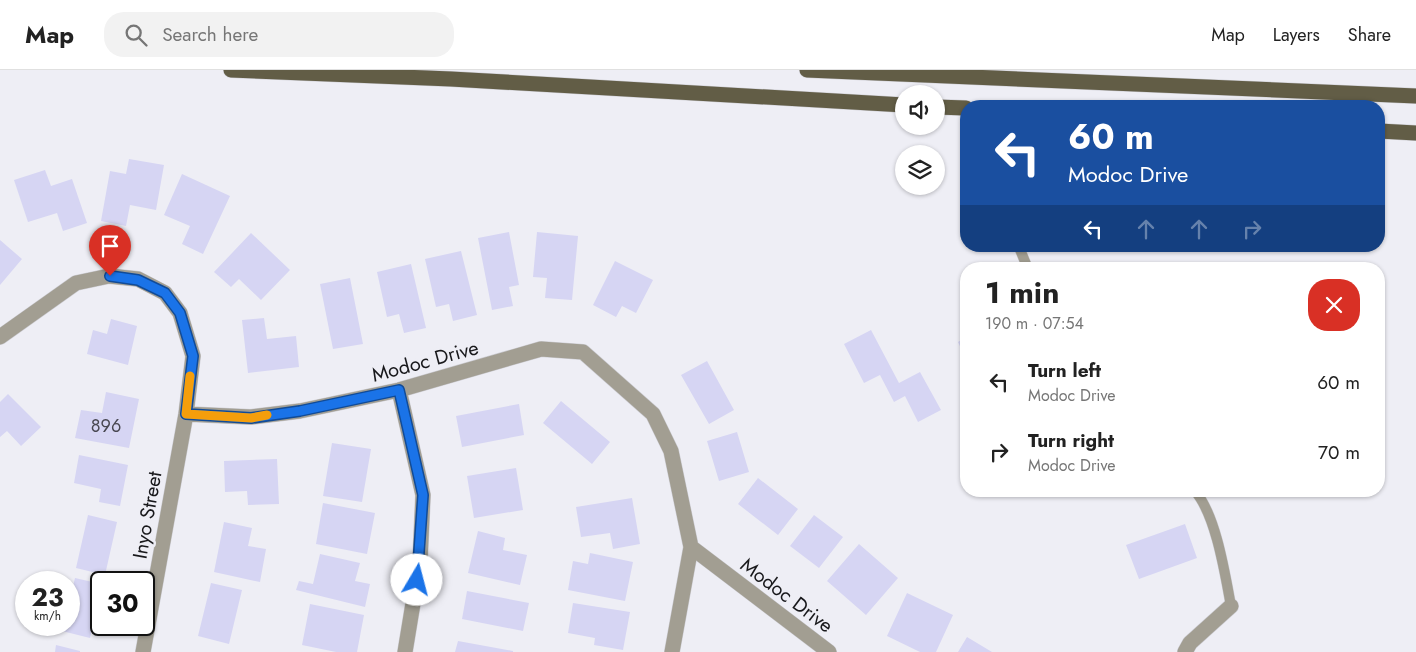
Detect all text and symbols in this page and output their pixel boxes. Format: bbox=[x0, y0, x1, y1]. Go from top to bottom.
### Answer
search box bbox=[104, 12, 454, 57]
text: Map bbox=[25, 17, 74, 52]
icon: search bbox=[122, 21, 150, 49]
text: Search here bbox=[162, 21, 258, 48]
text: Map bbox=[1211, 22, 1245, 48]
text: Layers bbox=[1273, 22, 1320, 48]
text: Share bbox=[1348, 22, 1391, 48]
map controls bbox=[895, 85, 945, 195]
button: sound bbox=[895, 85, 945, 135]
text: 60 m bbox=[1068, 112, 1154, 162]
icon: left bbox=[985, 120, 1050, 185]
button: layers bbox=[895, 145, 945, 195]
text: Modoc Drive bbox=[1068, 158, 1188, 190]
icon: left bbox=[1079, 215, 1107, 243]
icon: ahead bbox=[1132, 215, 1160, 243]
icon: ahead bbox=[1185, 215, 1213, 243]
icon: right bbox=[1238, 215, 1266, 243]
pin bbox=[89, 225, 131, 276]
icon: arrive bbox=[96, 232, 124, 260]
text: 1 min bbox=[985, 271, 1059, 314]
button: close bbox=[1308, 279, 1360, 331]
text: 190 m · 07:54 bbox=[985, 312, 1084, 335]
street label: Modoc Drive bbox=[369, 333, 482, 390]
text: Turn left bbox=[1028, 357, 1101, 384]
icon: left bbox=[985, 368, 1013, 396]
text: 60 m bbox=[1317, 369, 1360, 396]
text: Modoc Drive bbox=[1028, 384, 1116, 407]
house number: 896 bbox=[91, 413, 121, 439]
text: Turn right bbox=[1028, 427, 1114, 454]
icon: right bbox=[985, 438, 1013, 466]
text: 70 m bbox=[1318, 439, 1360, 466]
text: Modoc Drive bbox=[1028, 454, 1116, 477]
street label: Inyo Street bbox=[126, 469, 169, 561]
street label: Modoc Drive bbox=[734, 551, 839, 640]
position arrow bbox=[390, 553, 442, 605]
speed limit sign: 30 bbox=[90, 571, 155, 636]
text: 23 bbox=[32, 579, 63, 615]
text: km/h bbox=[34, 607, 61, 625]

